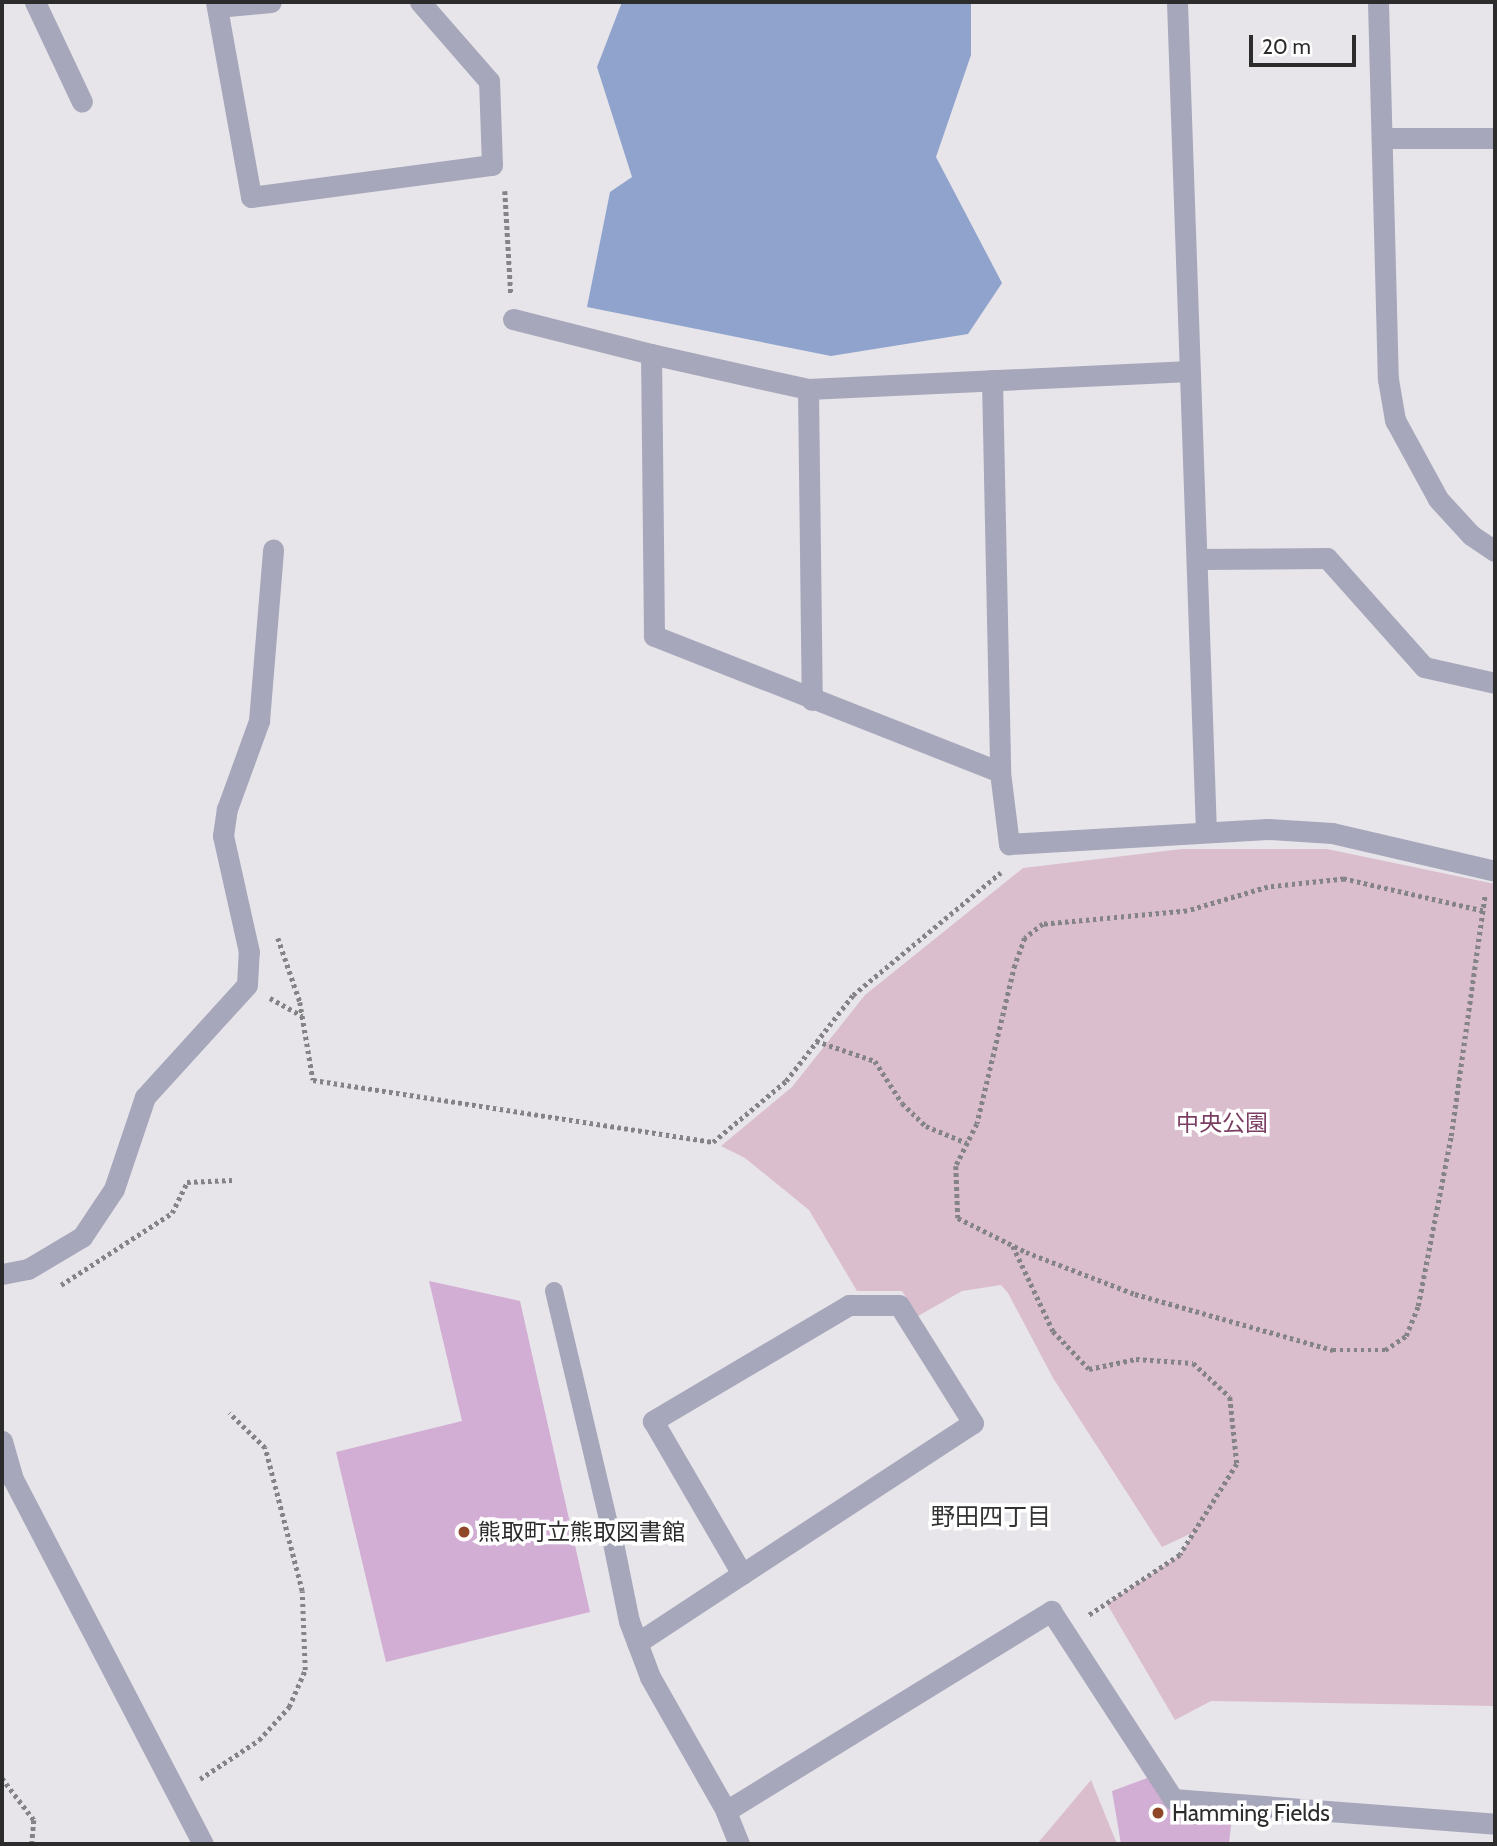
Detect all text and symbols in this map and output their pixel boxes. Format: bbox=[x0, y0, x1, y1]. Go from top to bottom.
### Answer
scale bar bbox=[1252, 21, 1359, 65]
text: 20 m bbox=[1262, 34, 1311, 59]
park label: 中央公園 bbox=[1176, 1109, 1268, 1137]
district label: 野田四丁目 bbox=[931, 1503, 1051, 1531]
place label: 熊取町立熊取図書館 bbox=[478, 1518, 685, 1546]
marker: 熊取町立熊取図書館 bbox=[456, 1524, 472, 1540]
place label: Hamming Fields bbox=[1172, 1799, 1330, 1827]
marker: Hamming Fields bbox=[1150, 1805, 1166, 1821]

